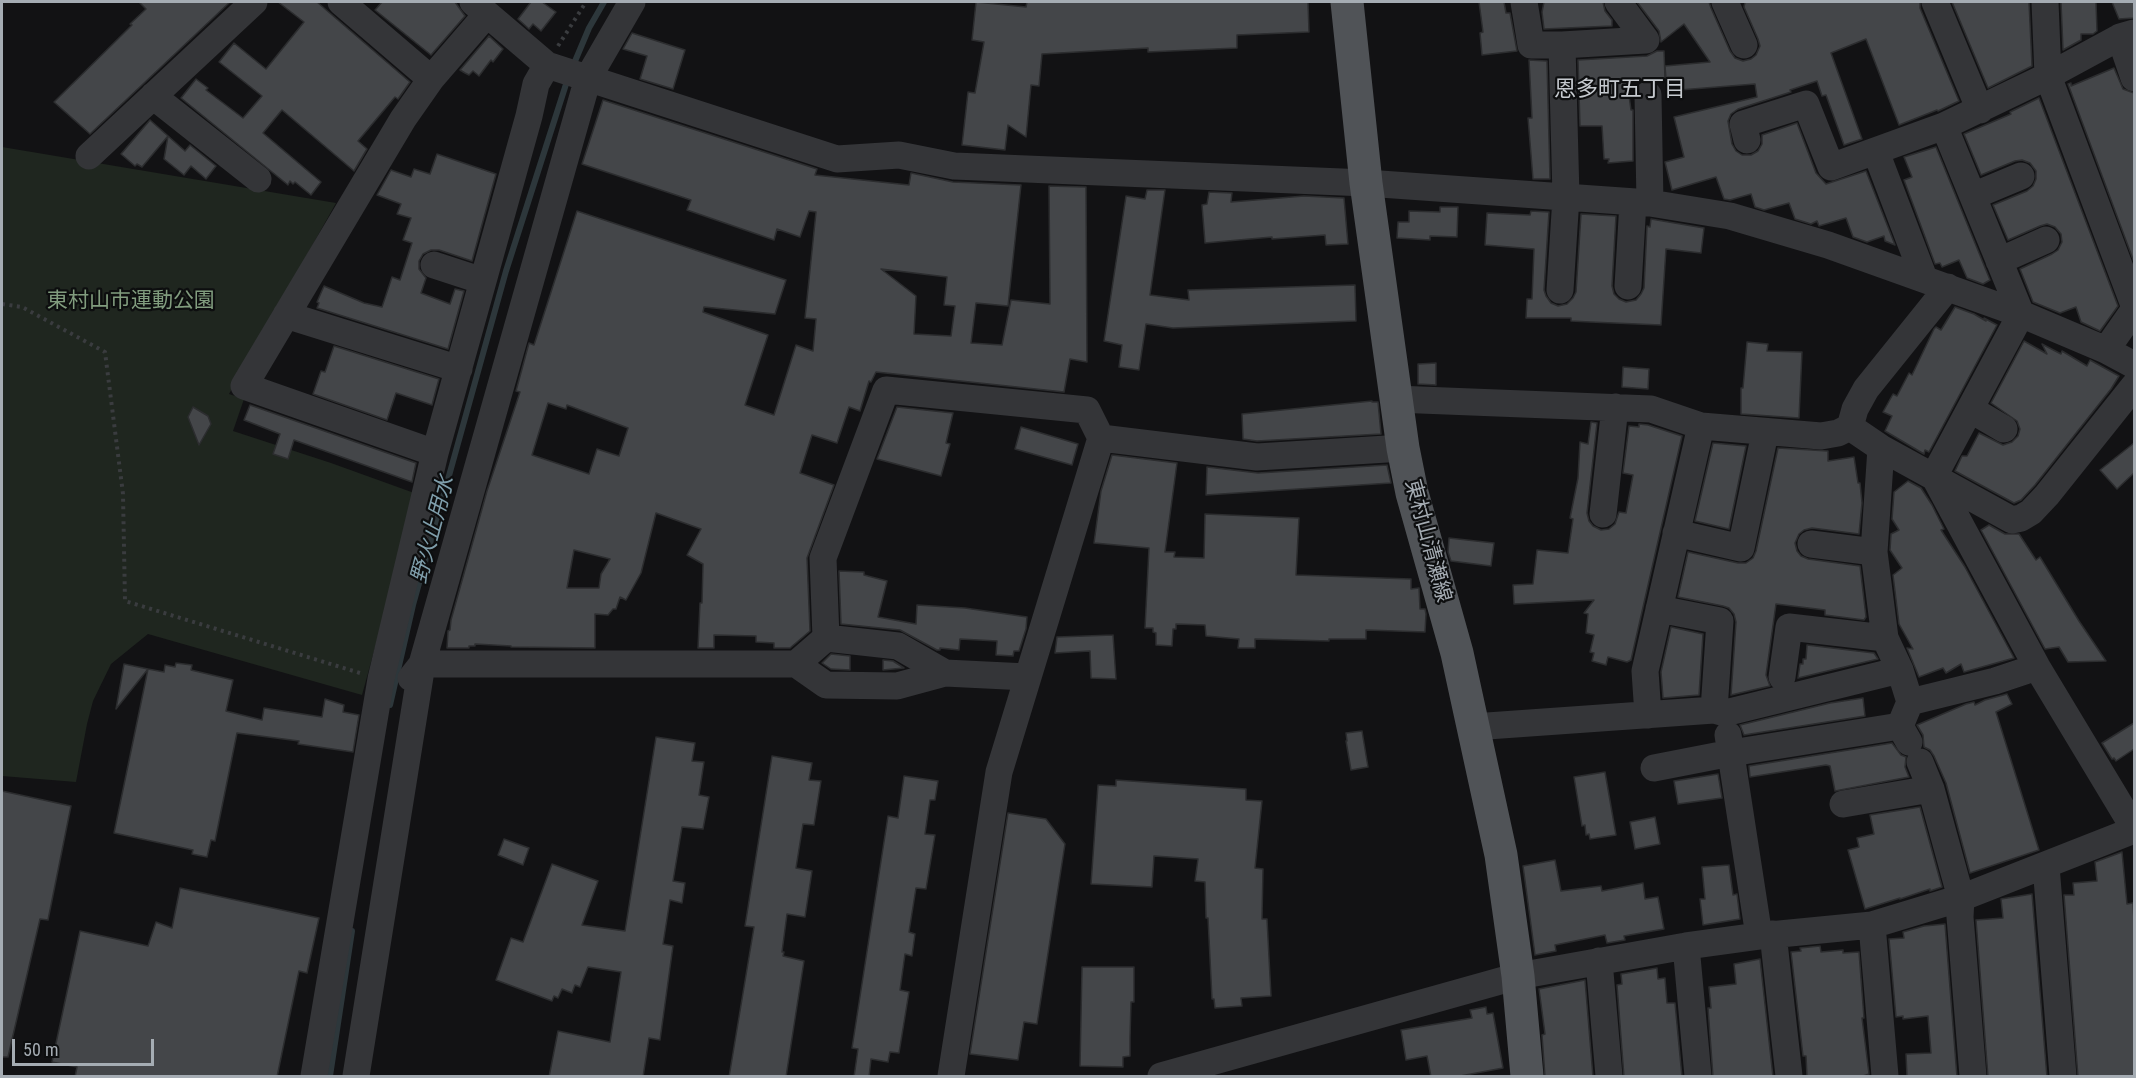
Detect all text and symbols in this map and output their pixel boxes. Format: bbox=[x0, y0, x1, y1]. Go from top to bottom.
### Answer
district label: 恩多町五丁目 bbox=[1554, 77, 1686, 103]
park label: 東村山市運動公園 bbox=[47, 289, 215, 315]
water label: 野火止用水 bbox=[407, 473, 461, 587]
street label: 東村山清瀬線 bbox=[1399, 477, 1455, 605]
scale bar bbox=[15, 1027, 158, 1065]
text: 50 m bbox=[23, 1039, 58, 1060]

